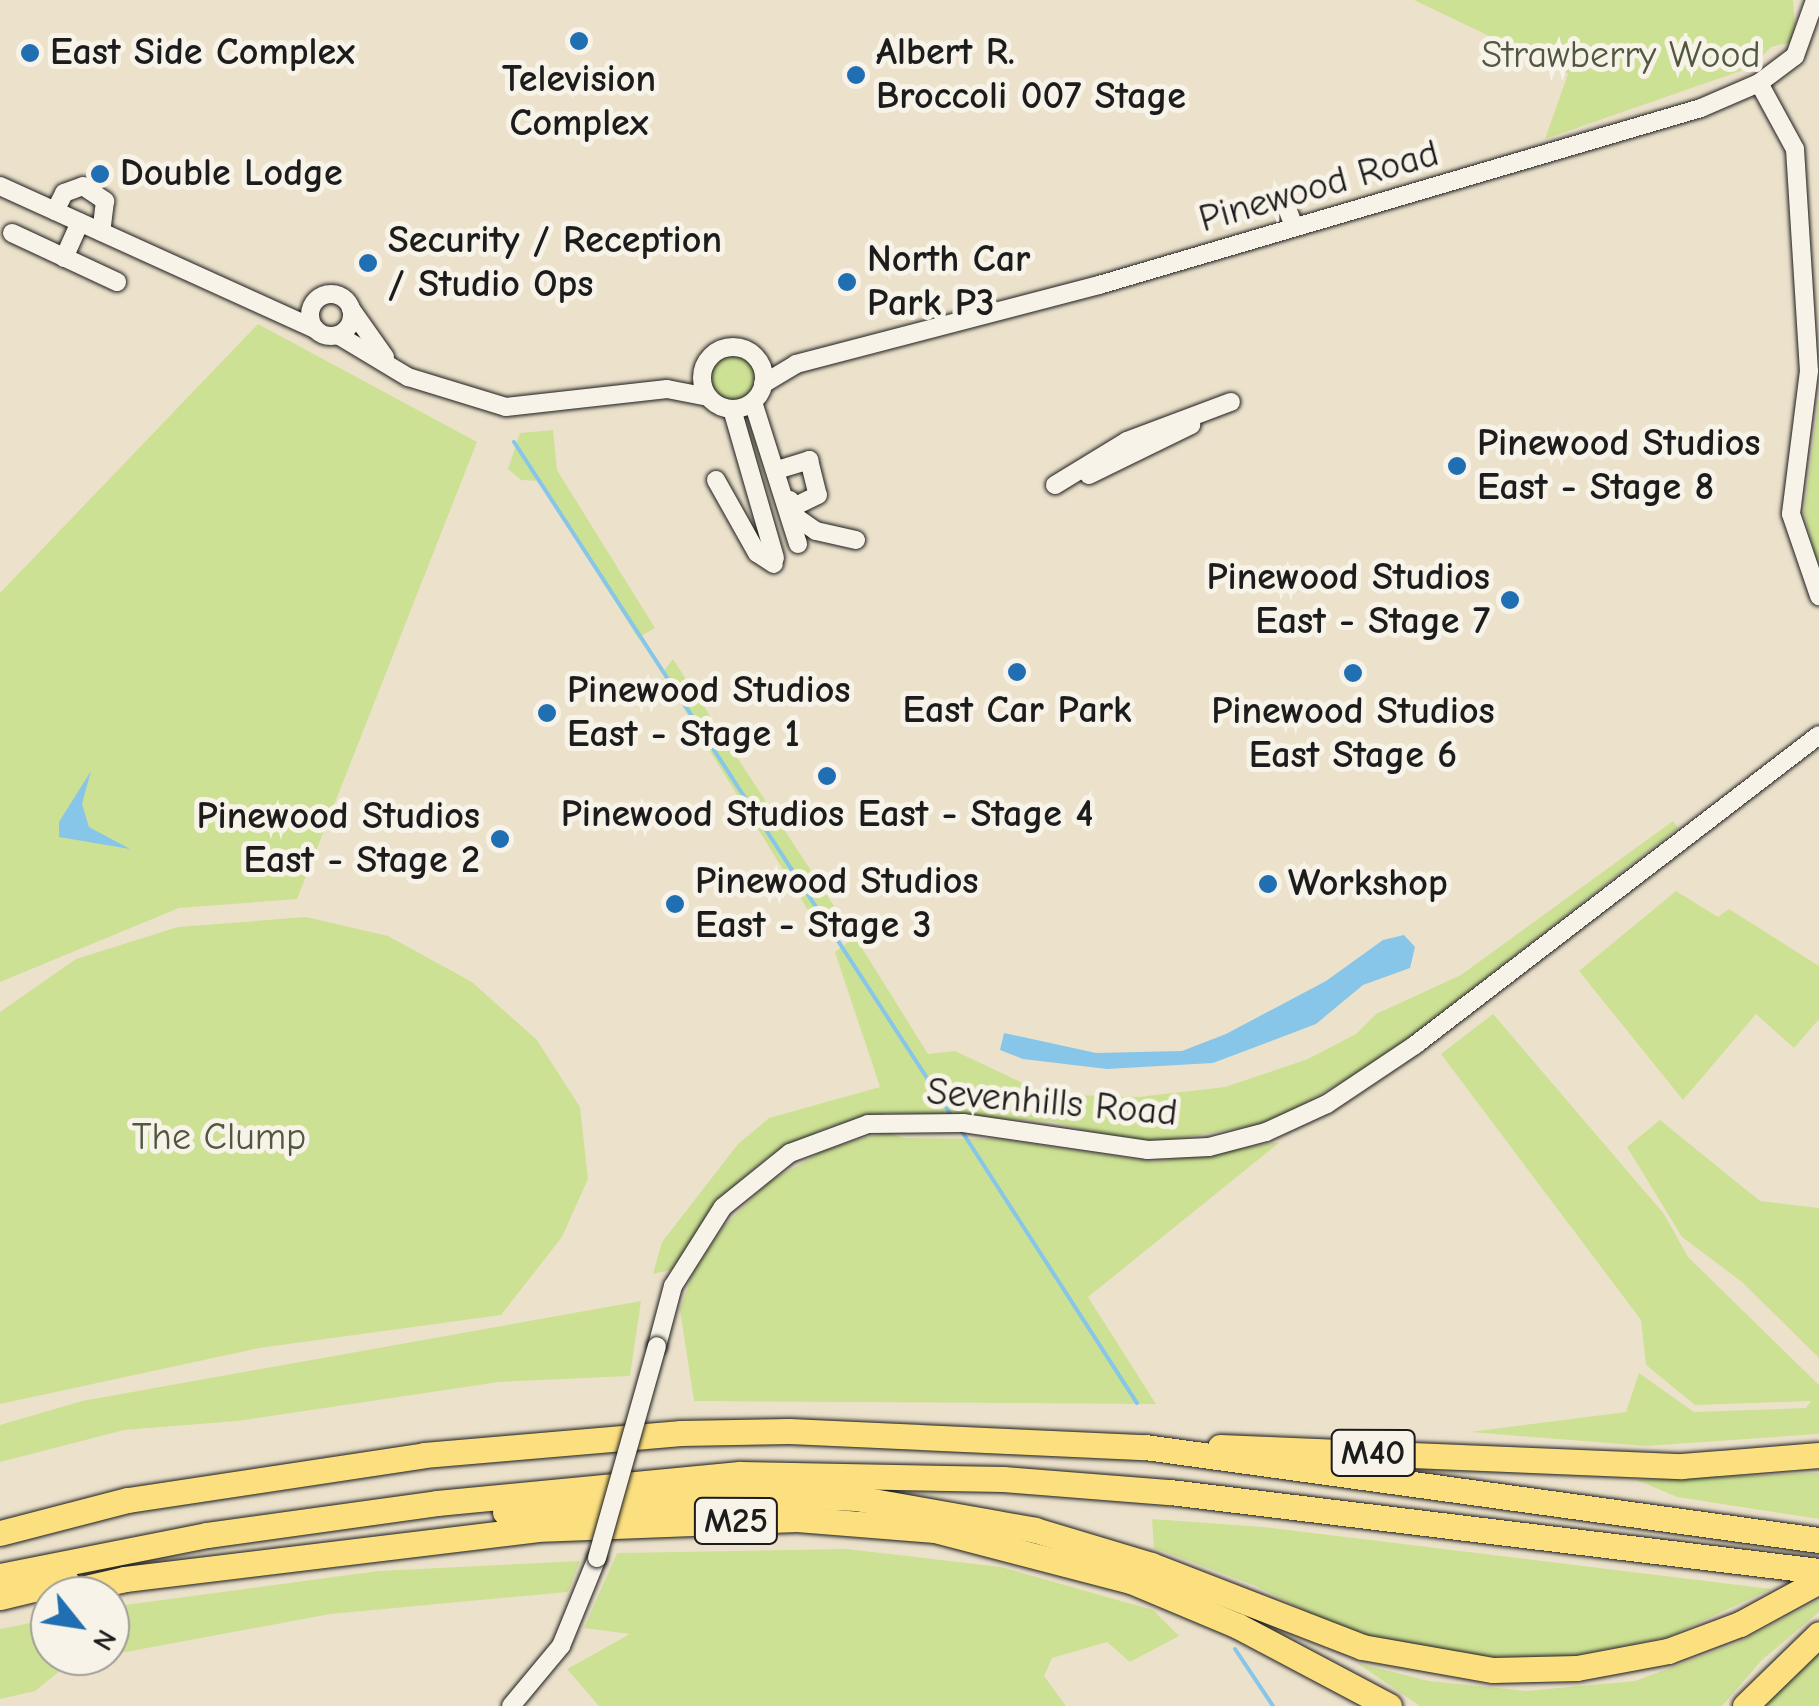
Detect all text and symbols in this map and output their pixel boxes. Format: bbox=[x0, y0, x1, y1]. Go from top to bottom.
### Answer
place label: East Side Complex bbox=[50, 30, 355, 76]
marker: Television Complex bbox=[568, 30, 590, 52]
place label: Albert R. Broccoli 007 Stage bbox=[876, 30, 1186, 120]
park label: Strawberry Wood bbox=[1481, 33, 1761, 79]
marker: East Side Complex bbox=[19, 42, 41, 64]
place label: Television Complex bbox=[502, 57, 656, 146]
marker: Albert R. Broccoli 007 Stage bbox=[845, 64, 867, 86]
street label: Pinewood Road bbox=[1194, 131, 1444, 243]
place label: Double Lodge bbox=[120, 151, 343, 197]
marker: Double Lodge bbox=[89, 163, 111, 185]
place label: Security / Reception / Studio Ops bbox=[388, 218, 722, 308]
place label: North Car Park P3 bbox=[867, 237, 1030, 326]
marker: Security / Reception / Studio Ops bbox=[357, 252, 379, 274]
marker: North Car Park P3 bbox=[836, 271, 858, 293]
place label: Pinewood Studios East - Stage 8 bbox=[1477, 421, 1761, 510]
marker: Pinewood Studios East - Stage 8 bbox=[1446, 455, 1468, 477]
place label: Pinewood Studios East - Stage 7 bbox=[1206, 555, 1490, 644]
marker: Pinewood Studios East - Stage 7 bbox=[1499, 589, 1521, 611]
marker: East Car Park bbox=[1006, 661, 1028, 683]
marker: Pinewood Studios East Stage 6 bbox=[1342, 662, 1364, 684]
place label: Pinewood Studios East - Stage 1 bbox=[567, 668, 851, 758]
place label: East Car Park bbox=[902, 688, 1132, 734]
place label: Pinewood Studios East Stage 6 bbox=[1211, 689, 1495, 778]
marker: Pinewood Studios East - Stage 1 bbox=[536, 702, 558, 724]
marker: Pinewood Studios East - Stage 4 bbox=[816, 765, 838, 787]
place label: Pinewood Studios East - Stage 4 bbox=[561, 792, 1093, 838]
place label: Pinewood Studios East - Stage 2 bbox=[196, 794, 480, 884]
marker: Pinewood Studios East - Stage 2 bbox=[489, 828, 511, 850]
place label: Pinewood Studios East - Stage 3 bbox=[695, 859, 979, 948]
place label: Workshop bbox=[1288, 861, 1448, 907]
marker: Workshop bbox=[1257, 873, 1279, 895]
marker: Pinewood Studios East - Stage 3 bbox=[664, 893, 686, 915]
street label: Sevenhills Road bbox=[925, 1069, 1179, 1137]
park label: The Clump bbox=[132, 1115, 306, 1161]
road number: M40 bbox=[1330, 1423, 1416, 1483]
road number: M25 bbox=[694, 1491, 778, 1551]
north arrow bbox=[30, 1576, 130, 1676]
text: N bbox=[86, 1624, 123, 1656]

